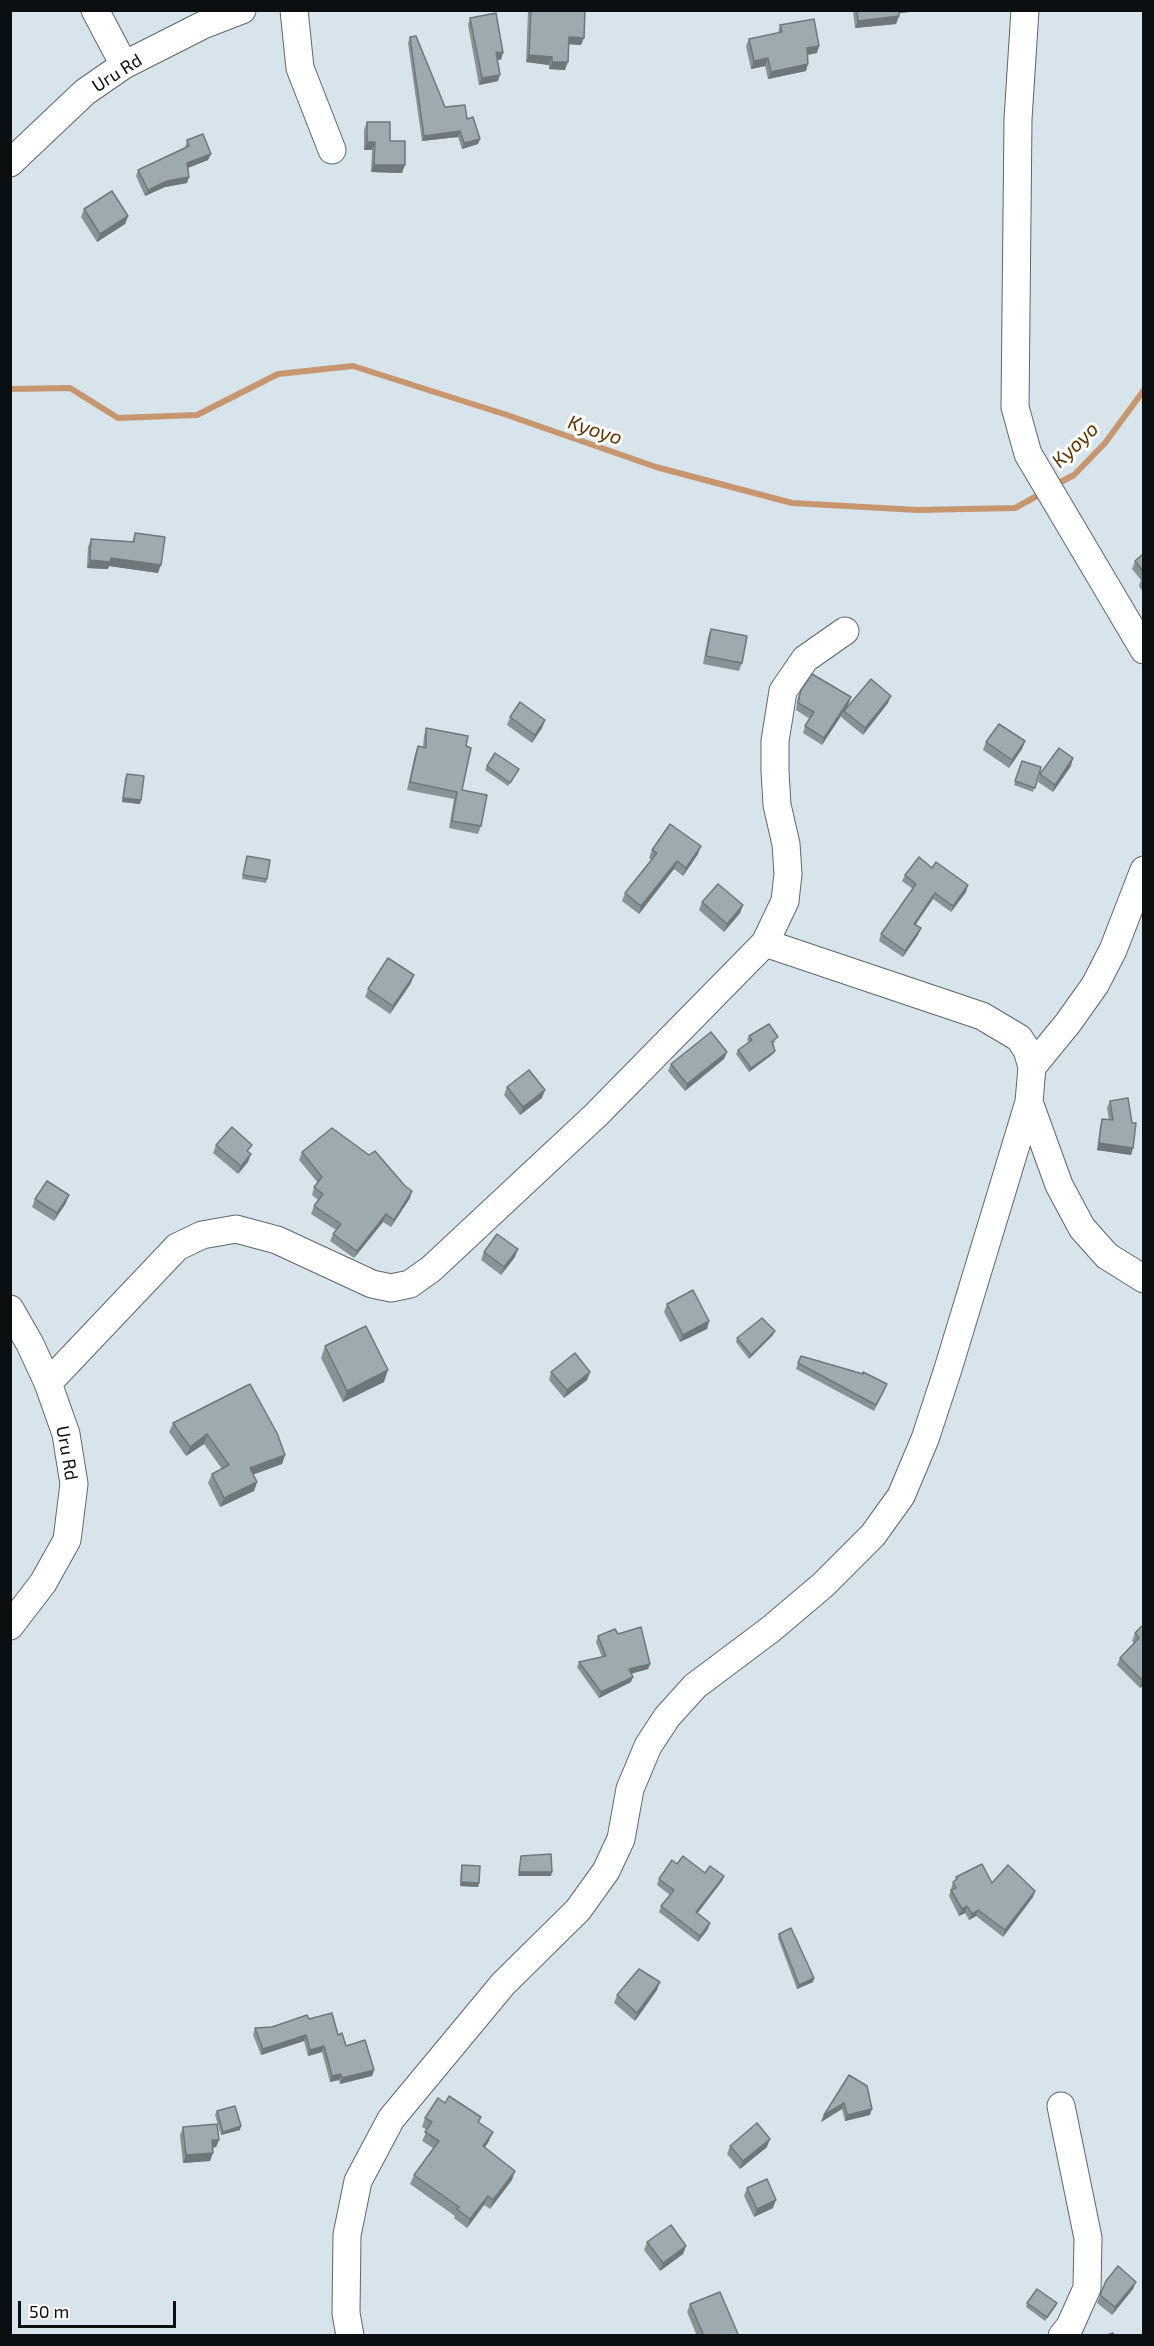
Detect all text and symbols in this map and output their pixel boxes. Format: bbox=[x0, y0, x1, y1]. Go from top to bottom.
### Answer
street label: Uru Rd bbox=[88, 49, 146, 97]
water label: Kyoyo bbox=[565, 410, 625, 450]
water label: Kyoyo bbox=[1047, 417, 1103, 473]
street label: Uru Rd bbox=[52, 1424, 82, 1482]
scale bar bbox=[21, 2289, 178, 2327]
text: 50 m bbox=[29, 2300, 69, 2322]

